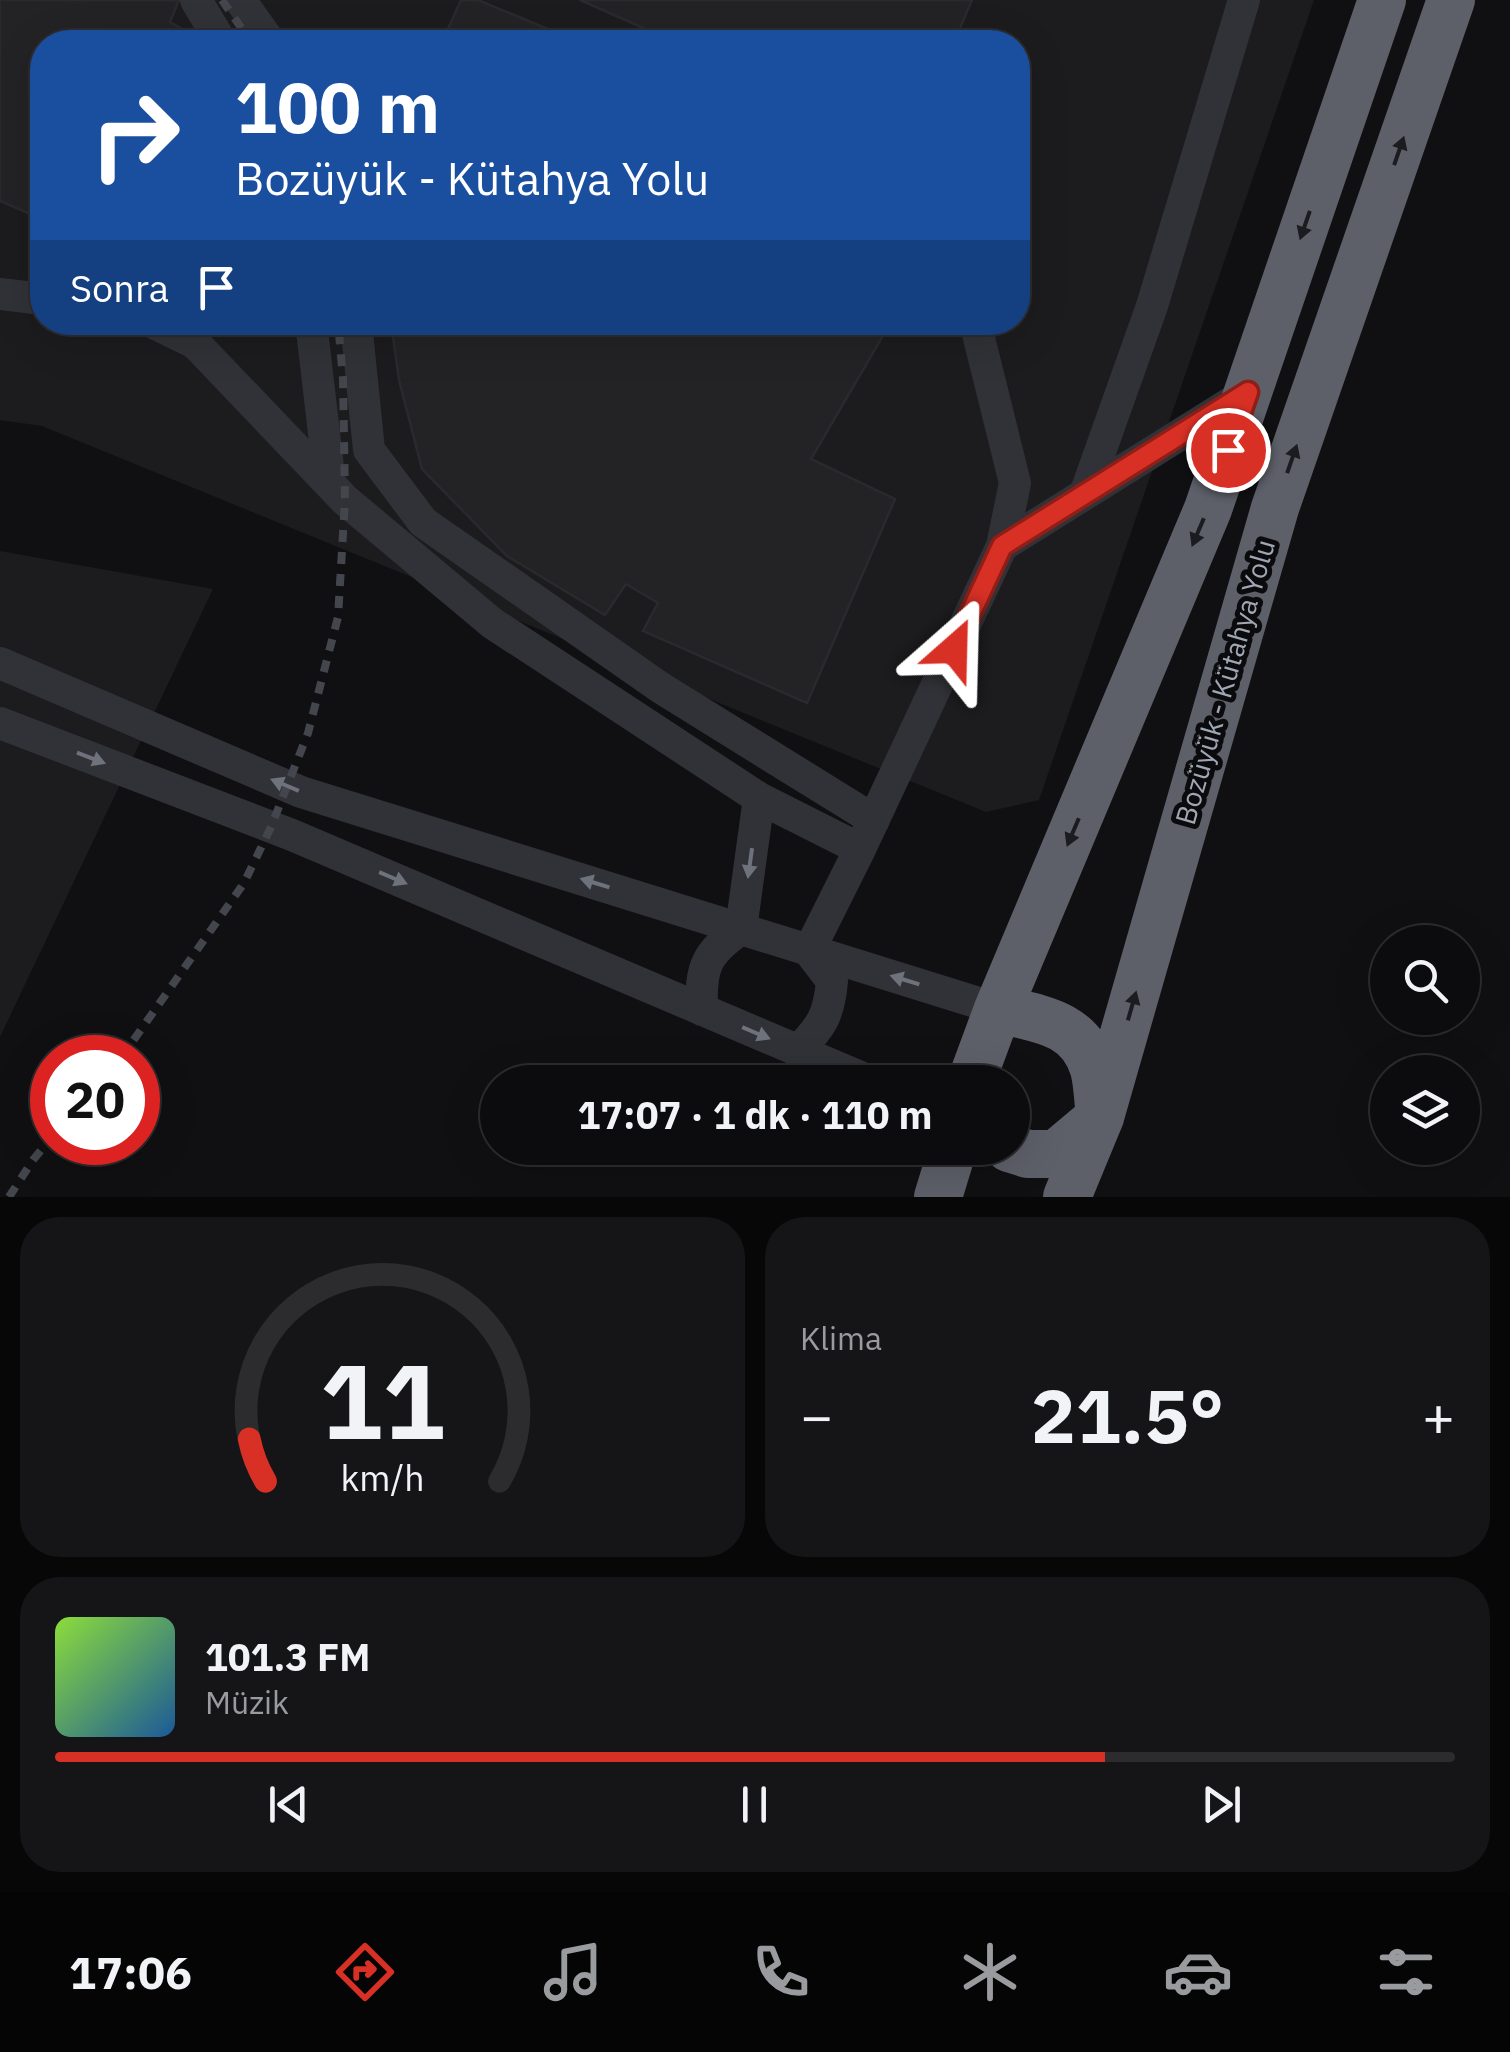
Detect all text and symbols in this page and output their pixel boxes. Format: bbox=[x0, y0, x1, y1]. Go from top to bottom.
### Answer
text: 100 m bbox=[235, 61, 440, 152]
icon: right bbox=[70, 70, 200, 200]
one-way arrow bbox=[1392, 136, 1407, 166]
text: Bozüyük - Kütahya Yolu bbox=[235, 149, 709, 207]
one-way arrow bbox=[1297, 210, 1312, 240]
icon: arrive bbox=[189, 260, 244, 315]
text: Sonra bbox=[70, 263, 169, 312]
pin bbox=[1186, 408, 1271, 493]
icon: arrive bbox=[1201, 423, 1256, 478]
one-way arrow bbox=[1286, 443, 1301, 473]
one-way arrow bbox=[1190, 517, 1206, 547]
street label: Bozüyük - Kütahya Yolu bbox=[1166, 535, 1283, 829]
position arrow bbox=[902, 597, 1006, 701]
one-way arrow bbox=[76, 751, 106, 766]
one-way arrow bbox=[270, 777, 300, 793]
one-way arrow bbox=[1064, 817, 1080, 847]
one-way arrow bbox=[742, 848, 758, 880]
one-way arrow bbox=[378, 870, 408, 886]
one-way arrow bbox=[580, 875, 610, 890]
map controls bbox=[1370, 925, 1480, 1165]
button: search bbox=[1370, 925, 1480, 1035]
one-way arrow bbox=[890, 972, 920, 987]
one-way arrow bbox=[1125, 990, 1140, 1020]
one-way arrow bbox=[742, 1025, 771, 1041]
speed limit sign: 20 bbox=[30, 1035, 160, 1165]
button: layers bbox=[1370, 1055, 1480, 1165]
text: 17:07 · 1 dk · 110 m bbox=[578, 1090, 932, 1139]
text: Klima bbox=[800, 1317, 882, 1359]
text: 11 bbox=[320, 1332, 445, 1468]
text: 21.5° bbox=[1031, 1366, 1224, 1464]
text: − bbox=[800, 1380, 833, 1451]
text: + bbox=[1422, 1380, 1455, 1451]
text: km/h bbox=[340, 1454, 425, 1501]
text: 101.3 FM bbox=[205, 1632, 370, 1681]
text: Müzik bbox=[205, 1681, 289, 1723]
icon: previous bbox=[261, 1777, 316, 1832]
icon: pause bbox=[727, 1777, 782, 1832]
icon: next bbox=[1194, 1777, 1249, 1832]
icon: directions bbox=[330, 1937, 400, 2007]
icon: music bbox=[538, 1937, 608, 2007]
icon: phone bbox=[746, 1937, 816, 2007]
icon: climate bbox=[955, 1937, 1025, 2007]
icon: car bbox=[1163, 1937, 1233, 2007]
icon: filters bbox=[1371, 1937, 1441, 2007]
text: 17:06 bbox=[69, 1943, 192, 2001]

